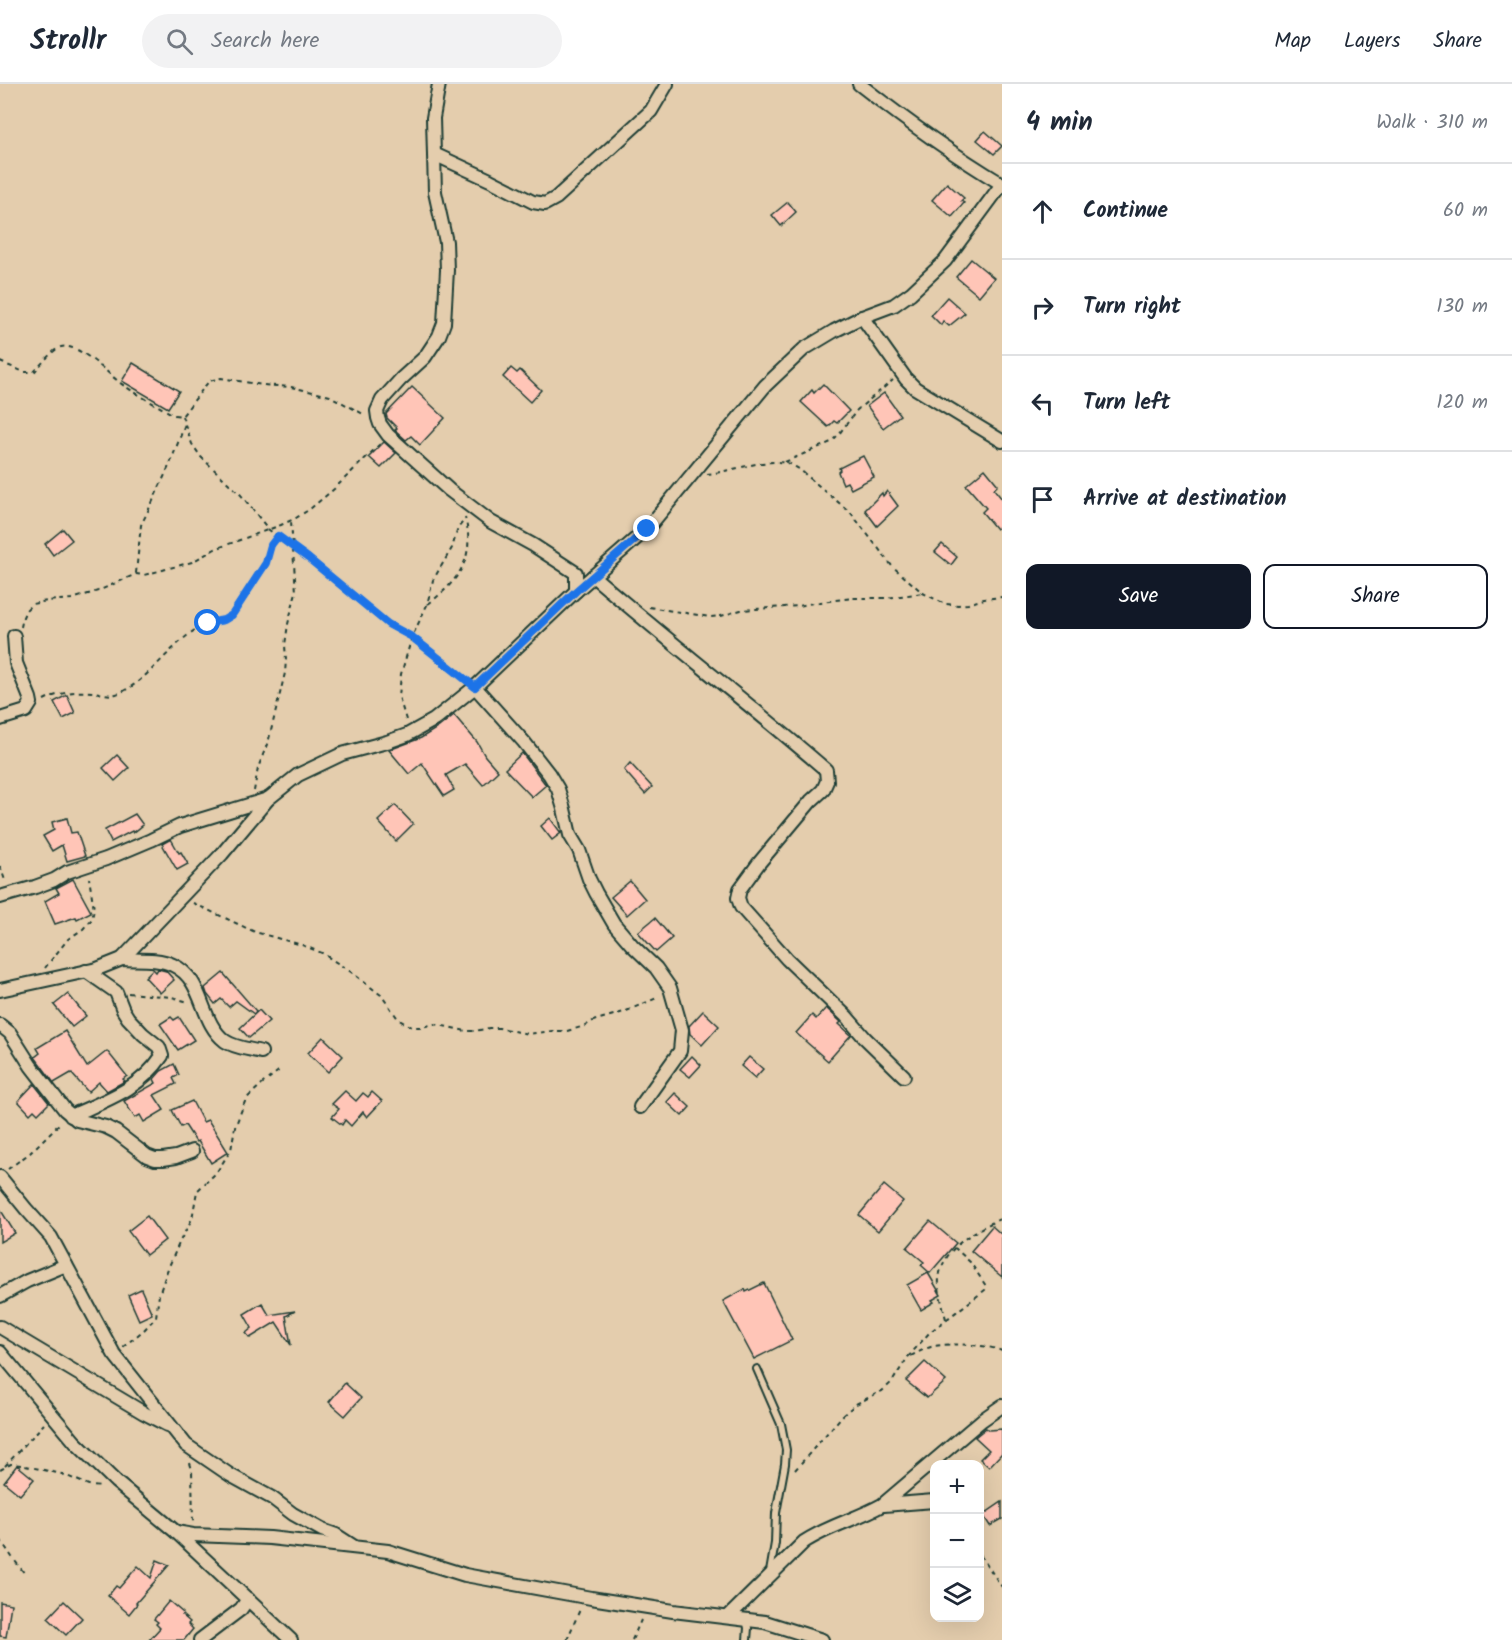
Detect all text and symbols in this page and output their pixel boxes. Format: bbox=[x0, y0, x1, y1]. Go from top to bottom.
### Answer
search box bbox=[142, 14, 562, 68]
text: Strollr bbox=[30, 19, 106, 64]
text: Search here bbox=[211, 24, 320, 59]
icon: search bbox=[163, 25, 196, 58]
text: Map bbox=[1274, 25, 1311, 58]
text: Layers bbox=[1344, 25, 1400, 58]
text: Share bbox=[1433, 25, 1482, 58]
text: 4 min bbox=[1026, 102, 1093, 144]
text: Walk · 310 m bbox=[1376, 107, 1488, 139]
text: Continue bbox=[1083, 194, 1168, 229]
icon: ahead bbox=[1026, 195, 1059, 228]
text: 60 m bbox=[1443, 195, 1488, 227]
text: Turn right bbox=[1083, 290, 1181, 325]
icon: right bbox=[1026, 291, 1059, 324]
text: 130 m bbox=[1436, 291, 1488, 323]
text: Turn left bbox=[1083, 386, 1170, 421]
icon: left bbox=[1026, 387, 1059, 420]
text: 120 m bbox=[1436, 387, 1488, 419]
text: Arrive at destination bbox=[1083, 482, 1286, 517]
icon: arrive bbox=[1026, 483, 1059, 516]
route end bbox=[633, 515, 659, 541]
button: Save bbox=[1026, 564, 1251, 629]
button: Share bbox=[1263, 564, 1488, 629]
route start bbox=[194, 609, 220, 635]
map controls bbox=[930, 1460, 984, 1622]
button: + bbox=[930, 1460, 984, 1514]
button: − bbox=[930, 1514, 984, 1568]
button: layers bbox=[930, 1568, 984, 1622]

